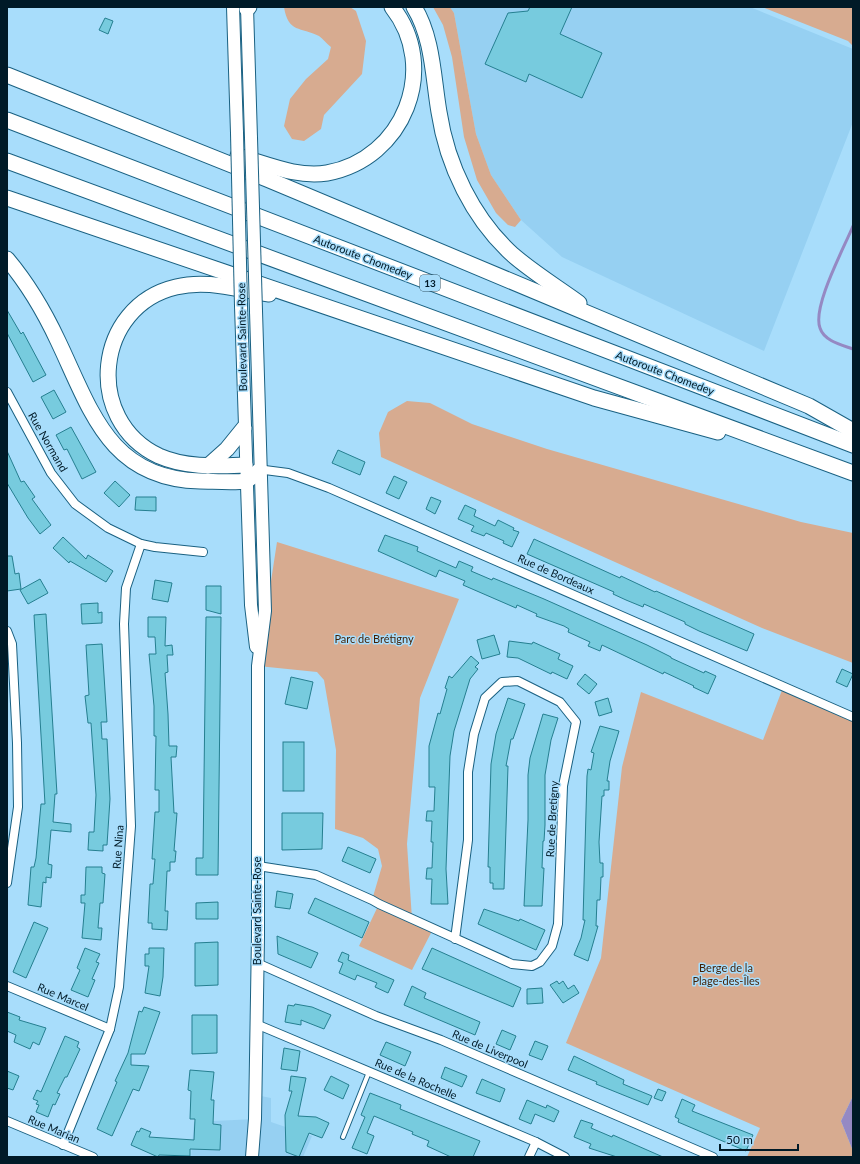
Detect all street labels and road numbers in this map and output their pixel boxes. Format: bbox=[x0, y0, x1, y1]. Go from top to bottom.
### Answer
street label: Autoroute Chomedey bbox=[312, 232, 415, 281]
road number: 13 bbox=[420, 275, 440, 291]
street label: Boulevard Sainte-Rose bbox=[234, 282, 249, 391]
street label: Autoroute Chomedey bbox=[614, 348, 717, 397]
street label: Rue Normand bbox=[26, 410, 71, 474]
street label: Rue de Bordeaux bbox=[516, 551, 597, 596]
street label: Rue de Bretigny bbox=[543, 780, 560, 858]
street label: Rue Nina bbox=[109, 825, 126, 869]
street label: Boulevard Sainte-Rose bbox=[250, 856, 263, 965]
street label: Rue Marcel bbox=[36, 980, 91, 1013]
street label: Rue de Liverpool bbox=[450, 1027, 530, 1070]
street label: Rue de la Rochelle bbox=[373, 1055, 459, 1102]
street label: Rue Marian bbox=[26, 1112, 82, 1145]

